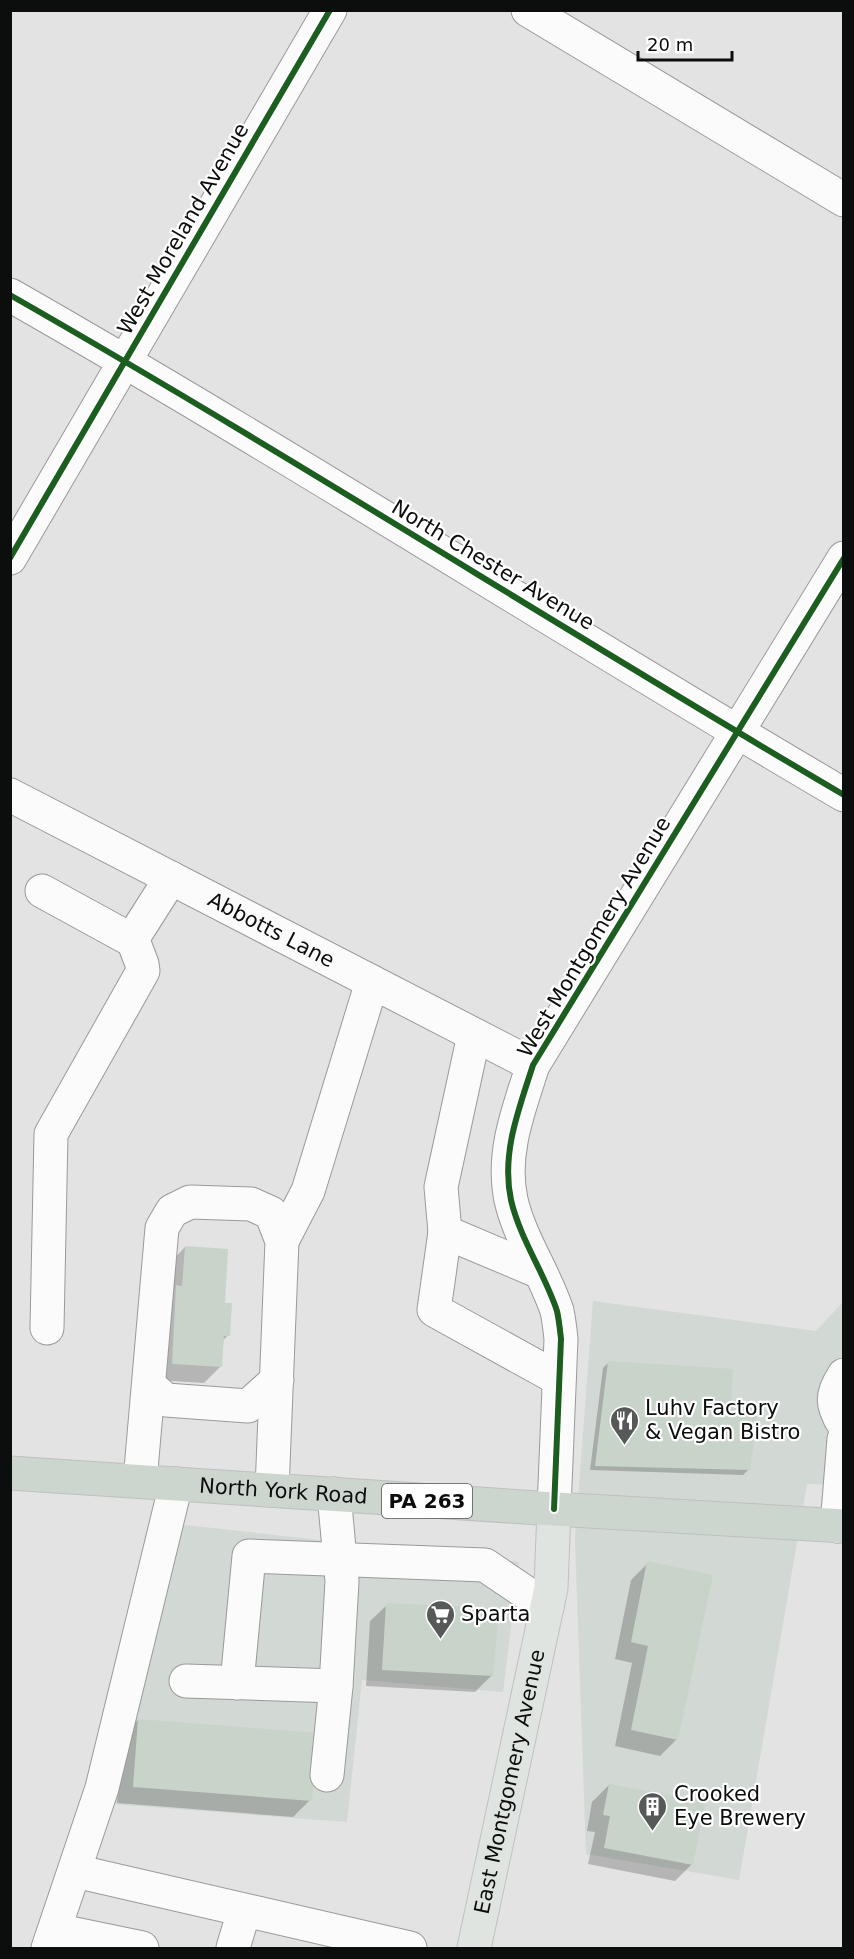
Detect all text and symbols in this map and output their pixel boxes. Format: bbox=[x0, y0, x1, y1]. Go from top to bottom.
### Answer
scale bar bbox=[638, 24, 732, 62]
text: 20 m bbox=[647, 34, 693, 55]
street label: West Moreland Avenue bbox=[113, 119, 253, 339]
street label: North Chester Avenue bbox=[388, 495, 598, 635]
street label: West Montgomery Avenue bbox=[513, 812, 675, 1062]
street label: Abbotts Lane bbox=[204, 887, 338, 972]
place label: Luhv Factory & Vegan Bistro bbox=[645, 1396, 800, 1444]
restaurant icon: Luhv Factory & Vegan Bistro bbox=[608, 1404, 640, 1446]
street label: North York Road bbox=[198, 1474, 368, 1509]
road number: PA 263 bbox=[382, 1484, 472, 1518]
supermarket icon: Sparta bbox=[424, 1598, 456, 1640]
place label: Sparta bbox=[461, 1602, 530, 1626]
street label: East Montgomery Avenue bbox=[470, 1647, 550, 1916]
place label: Crooked Eye Brewery bbox=[674, 1782, 806, 1830]
building icon: Crooked Eye Brewery bbox=[637, 1790, 669, 1832]

